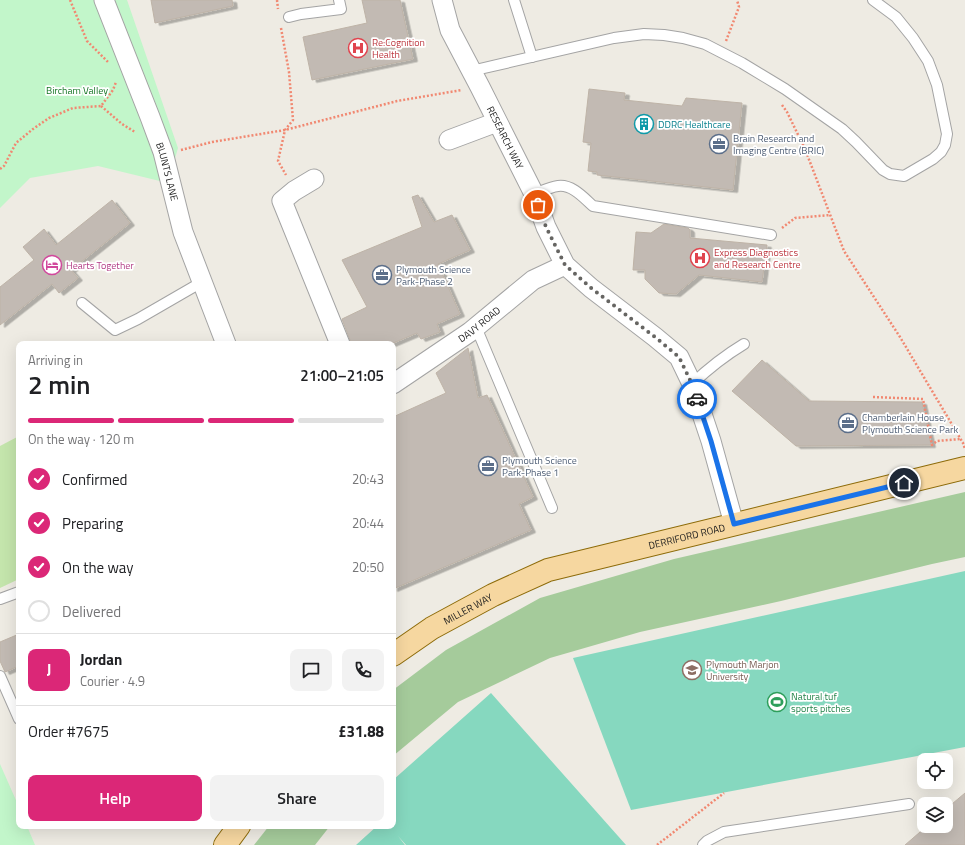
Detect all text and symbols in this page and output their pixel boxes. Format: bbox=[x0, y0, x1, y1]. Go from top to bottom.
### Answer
place label: Re:Cognition Health bbox=[372, 35, 425, 62]
hospital icon: Re:Cognition Health bbox=[347, 37, 369, 59]
park label: Bircham Valley bbox=[46, 83, 108, 98]
street label: RESEARCH WAY bbox=[483, 104, 527, 172]
building icon: DDRC Healthcare bbox=[633, 113, 655, 135]
place label: DDRC Healthcare bbox=[658, 117, 730, 132]
place label: Brain Research and Imaging Centre (BRIC) bbox=[733, 131, 825, 158]
office icon: Brain Research and Imaging Centre (BRIC) bbox=[708, 133, 730, 155]
street label: BLUNTS LANE bbox=[152, 140, 182, 203]
pin bbox=[521, 188, 555, 222]
icon: bag bbox=[527, 194, 549, 216]
place label: Express Diagnostics and Research Centre bbox=[714, 245, 801, 272]
hospital icon: Express Diagnostics and Research Centre bbox=[689, 247, 711, 269]
hotel icon: Hearts Together bbox=[41, 254, 63, 276]
place label: Hearts Together bbox=[66, 258, 134, 273]
place label: Plymouth Science Park-Phase 2 bbox=[396, 262, 471, 289]
office icon: Plymouth Science Park-Phase 2 bbox=[371, 264, 393, 286]
street label: DAVY ROAD bbox=[455, 303, 504, 346]
text: Arriving in bbox=[28, 350, 83, 370]
text: 21:00–21:05 bbox=[300, 364, 384, 387]
text: 2 min bbox=[28, 365, 91, 404]
courier bbox=[677, 379, 717, 419]
icon: car bbox=[686, 388, 708, 410]
place label: Chamberlain House, Plymouth Science Park bbox=[862, 410, 958, 437]
office icon: Chamberlain House, Plymouth Science Park bbox=[837, 412, 859, 434]
text: On the way · 120 m bbox=[28, 429, 134, 449]
place label: Plymouth Science Park-Phase 1 bbox=[502, 453, 577, 480]
office icon: Plymouth Science Park-Phase 1 bbox=[477, 455, 499, 477]
pin bbox=[887, 466, 921, 500]
icon: check bbox=[28, 468, 50, 490]
text: Confirmed bbox=[62, 468, 127, 491]
text: 20:43 bbox=[352, 469, 384, 489]
icon: home bbox=[893, 472, 915, 494]
icon: check bbox=[28, 512, 50, 534]
text: Preparing bbox=[62, 512, 123, 535]
text: 20:44 bbox=[352, 513, 384, 533]
street label: DERRIFORD ROAD bbox=[647, 520, 727, 553]
icon: check bbox=[28, 556, 50, 578]
text: On the way bbox=[62, 556, 134, 579]
text: 20:50 bbox=[352, 557, 384, 577]
street label: MILLER WAY bbox=[441, 589, 496, 629]
text: Delivered bbox=[62, 600, 121, 623]
text: Jordan bbox=[80, 648, 122, 671]
button: chat bbox=[290, 649, 332, 691]
button: phone bbox=[342, 649, 384, 691]
place label: Plymouth Marjon University bbox=[706, 657, 779, 684]
text: J bbox=[47, 658, 51, 681]
school or university icon: Plymouth Marjon University bbox=[681, 659, 703, 681]
text: Courier · 4.9 bbox=[80, 671, 145, 691]
place label: Natural tuf sports pitches bbox=[791, 689, 851, 716]
sports icon: Natural tuf sports pitches bbox=[766, 691, 788, 713]
text: Order #7675 bbox=[28, 720, 109, 743]
text: £31.88 bbox=[338, 720, 384, 743]
map controls bbox=[917, 753, 953, 833]
button: locate bbox=[917, 753, 953, 789]
button: Help bbox=[28, 775, 202, 821]
button: Share bbox=[210, 775, 384, 821]
button: layers bbox=[917, 797, 953, 833]

